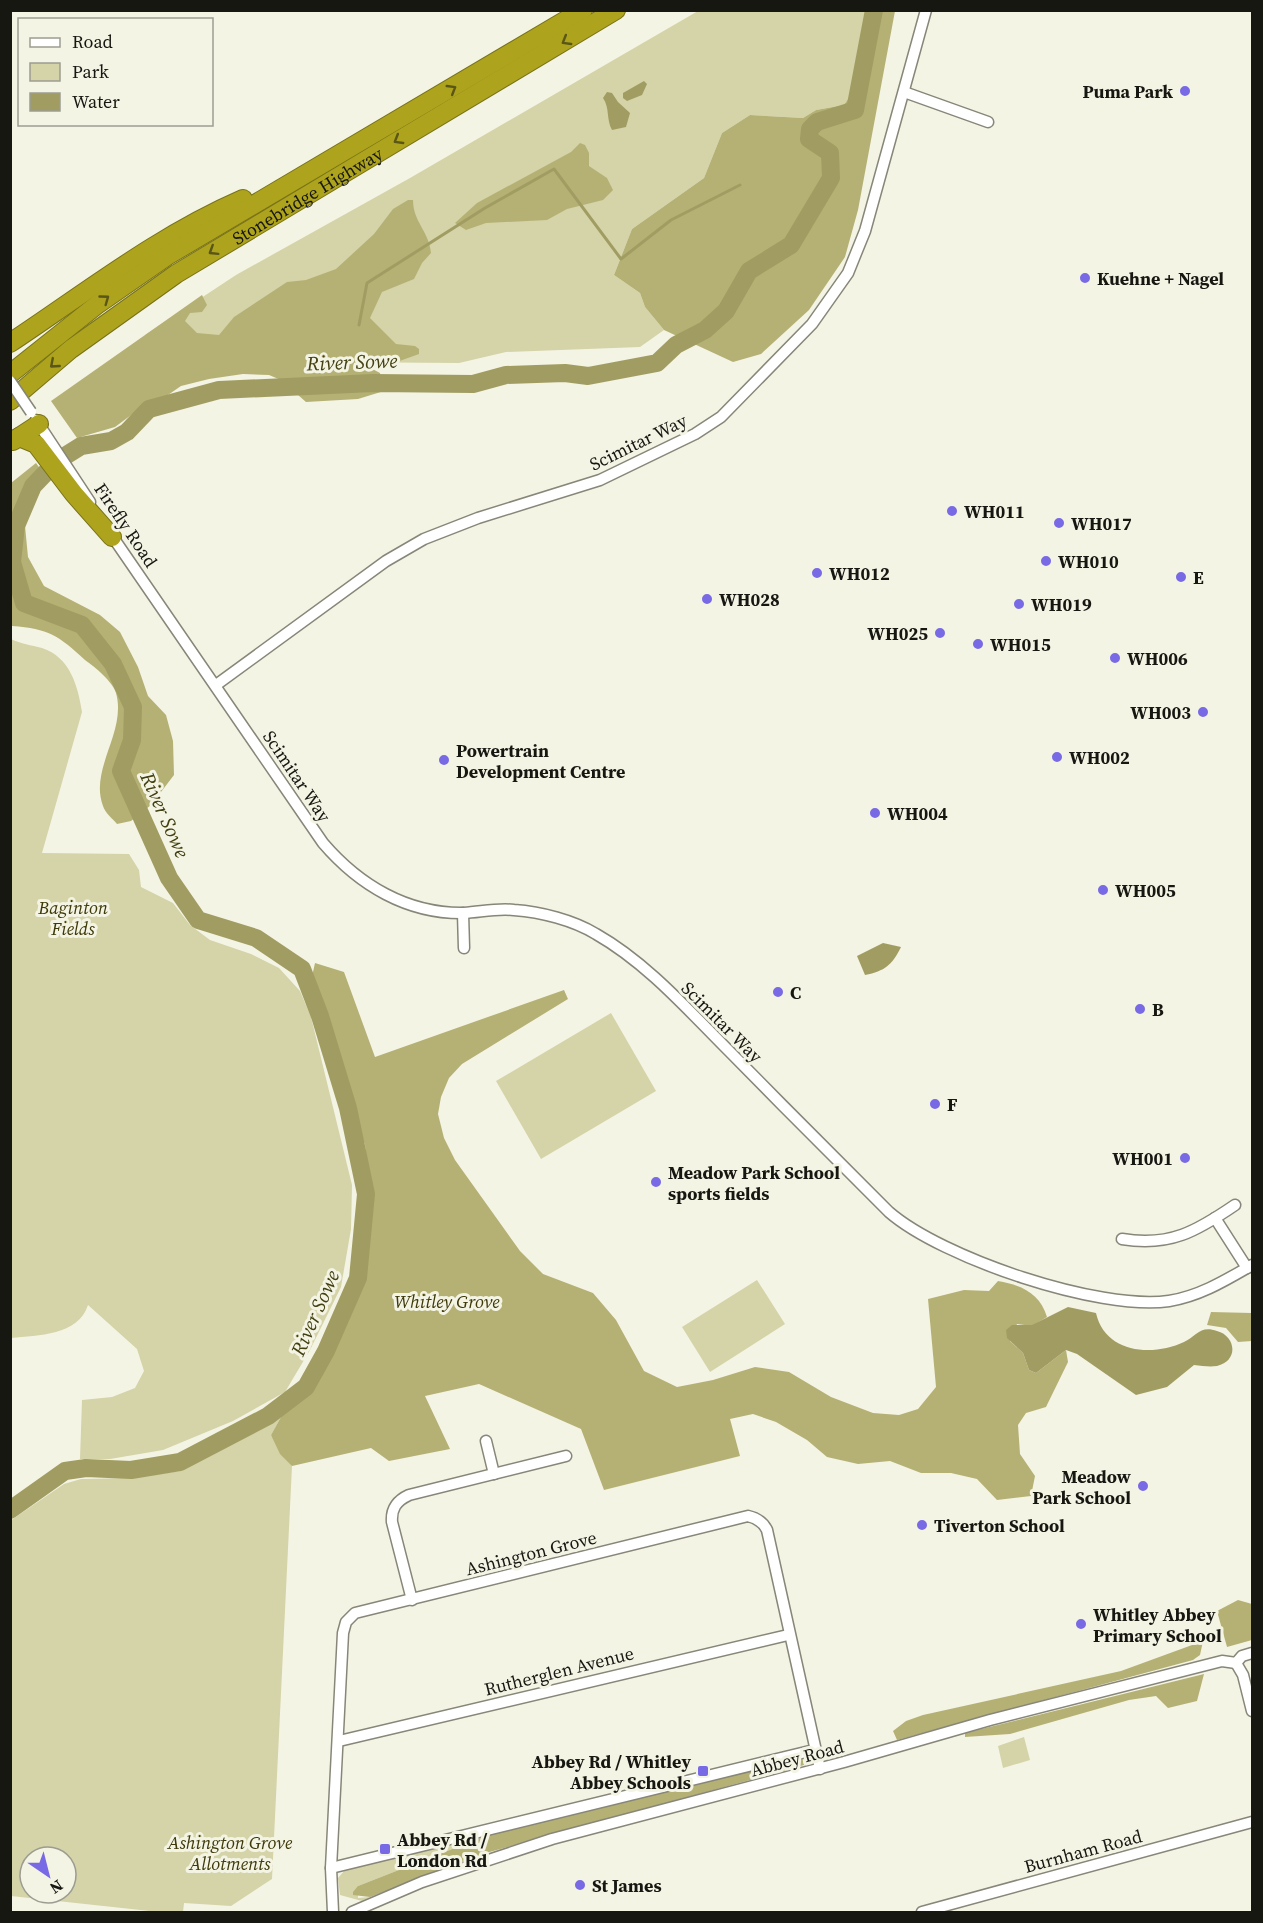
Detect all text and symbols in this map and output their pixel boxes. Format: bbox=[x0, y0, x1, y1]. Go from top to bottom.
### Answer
legend bbox=[18, 18, 213, 126]
text: Road bbox=[72, 29, 113, 54]
one-way arrow bbox=[562, 33, 572, 45]
text: Park bbox=[72, 59, 109, 84]
place label: Puma Park bbox=[1082, 79, 1173, 104]
marker: Puma Park bbox=[1178, 84, 1192, 98]
one-way arrow bbox=[445, 85, 456, 96]
text: Water bbox=[72, 89, 120, 114]
one-way arrow bbox=[394, 133, 404, 144]
street label: Stonebridge Highway bbox=[227, 140, 388, 250]
one-way arrow bbox=[209, 244, 220, 255]
place label: Kuehne + Nagel bbox=[1097, 266, 1224, 291]
marker: Kuehne + Nagel bbox=[1078, 271, 1092, 285]
one-way arrow bbox=[99, 295, 110, 306]
water label: River Sowe bbox=[305, 346, 398, 378]
one-way arrow bbox=[50, 356, 61, 367]
street label: Scimitar Way bbox=[585, 407, 692, 476]
street label: Firefly Road bbox=[88, 478, 164, 572]
place label: WH011 bbox=[964, 499, 1025, 524]
marker: WH011 bbox=[945, 504, 959, 518]
place label: WH017 bbox=[1071, 511, 1132, 536]
marker: WH017 bbox=[1052, 516, 1066, 530]
place label: WH010 bbox=[1058, 549, 1119, 574]
marker: WH010 bbox=[1039, 554, 1053, 568]
place label: WH012 bbox=[829, 561, 890, 586]
place label: E bbox=[1193, 565, 1204, 590]
marker: WH012 bbox=[810, 566, 824, 580]
marker: E bbox=[1174, 570, 1188, 584]
place label: WH028 bbox=[719, 587, 780, 612]
marker: WH028 bbox=[700, 592, 714, 606]
place label: WH019 bbox=[1031, 592, 1092, 617]
marker: WH019 bbox=[1012, 597, 1026, 611]
place label: WH025 bbox=[867, 621, 928, 646]
marker: WH025 bbox=[933, 626, 947, 640]
place label: WH015 bbox=[990, 632, 1051, 657]
marker: WH015 bbox=[971, 637, 985, 651]
place label: WH006 bbox=[1127, 646, 1188, 671]
marker: WH006 bbox=[1108, 651, 1122, 665]
place label: WH003 bbox=[1130, 700, 1191, 725]
marker: WH003 bbox=[1196, 705, 1210, 719]
street label: Scimitar Way bbox=[257, 725, 337, 827]
place label: Powertrain Development Centre bbox=[456, 738, 625, 784]
place label: WH002 bbox=[1069, 745, 1130, 770]
marker: WH002 bbox=[1050, 750, 1064, 764]
marker: Powertrain Development Centre bbox=[437, 753, 451, 767]
water label: River Sowe bbox=[133, 767, 196, 862]
place label: WH004 bbox=[887, 801, 948, 826]
marker: WH004 bbox=[868, 806, 882, 820]
place label: WH005 bbox=[1115, 878, 1176, 903]
marker: WH005 bbox=[1096, 883, 1110, 897]
park label: Baginton Fields bbox=[37, 895, 108, 941]
street label: Scimitar Way bbox=[676, 976, 769, 1069]
place label: C bbox=[790, 980, 801, 1005]
marker: C bbox=[771, 985, 785, 999]
place label: B bbox=[1152, 997, 1164, 1022]
marker: B bbox=[1133, 1002, 1147, 1016]
place label: F bbox=[947, 1092, 958, 1117]
marker: F bbox=[928, 1097, 942, 1111]
place label: WH001 bbox=[1112, 1146, 1173, 1171]
marker: WH001 bbox=[1178, 1151, 1192, 1165]
place label: Meadow Park School sports fields bbox=[668, 1160, 840, 1206]
marker: Meadow Park School sports fields bbox=[649, 1175, 663, 1189]
water label: River Sowe bbox=[283, 1266, 346, 1361]
park label: Whitley Grove bbox=[394, 1289, 500, 1314]
place label: Meadow Park School bbox=[1032, 1464, 1132, 1510]
marker: Meadow Park School bbox=[1136, 1479, 1150, 1493]
place label: Tiverton School bbox=[934, 1513, 1065, 1538]
marker: Tiverton School bbox=[915, 1518, 929, 1532]
street label: Ashington Grove bbox=[463, 1525, 599, 1581]
place label: Whitley Abbey Primary School bbox=[1093, 1602, 1222, 1648]
marker: Whitley Abbey Primary School bbox=[1074, 1617, 1088, 1631]
street label: Rutherglen Avenue bbox=[482, 1640, 636, 1702]
street label: Abbey Road bbox=[748, 1734, 846, 1782]
place label: Abbey Rd / Whitley Abbey Schools bbox=[532, 1749, 691, 1795]
marker: Abbey Rd / Whitley Abbey Schools bbox=[696, 1764, 710, 1778]
street label: Burnham Road bbox=[1021, 1823, 1145, 1879]
place label: Abbey Rd / London Rd bbox=[397, 1827, 487, 1873]
park label: Ashington Grove Allotments bbox=[167, 1830, 293, 1876]
marker: Abbey Rd / London Rd bbox=[378, 1842, 392, 1856]
north arrow bbox=[18, 1845, 78, 1905]
place label: St James bbox=[592, 1873, 662, 1898]
text: N bbox=[45, 1875, 68, 1900]
marker: St James bbox=[573, 1878, 587, 1892]

